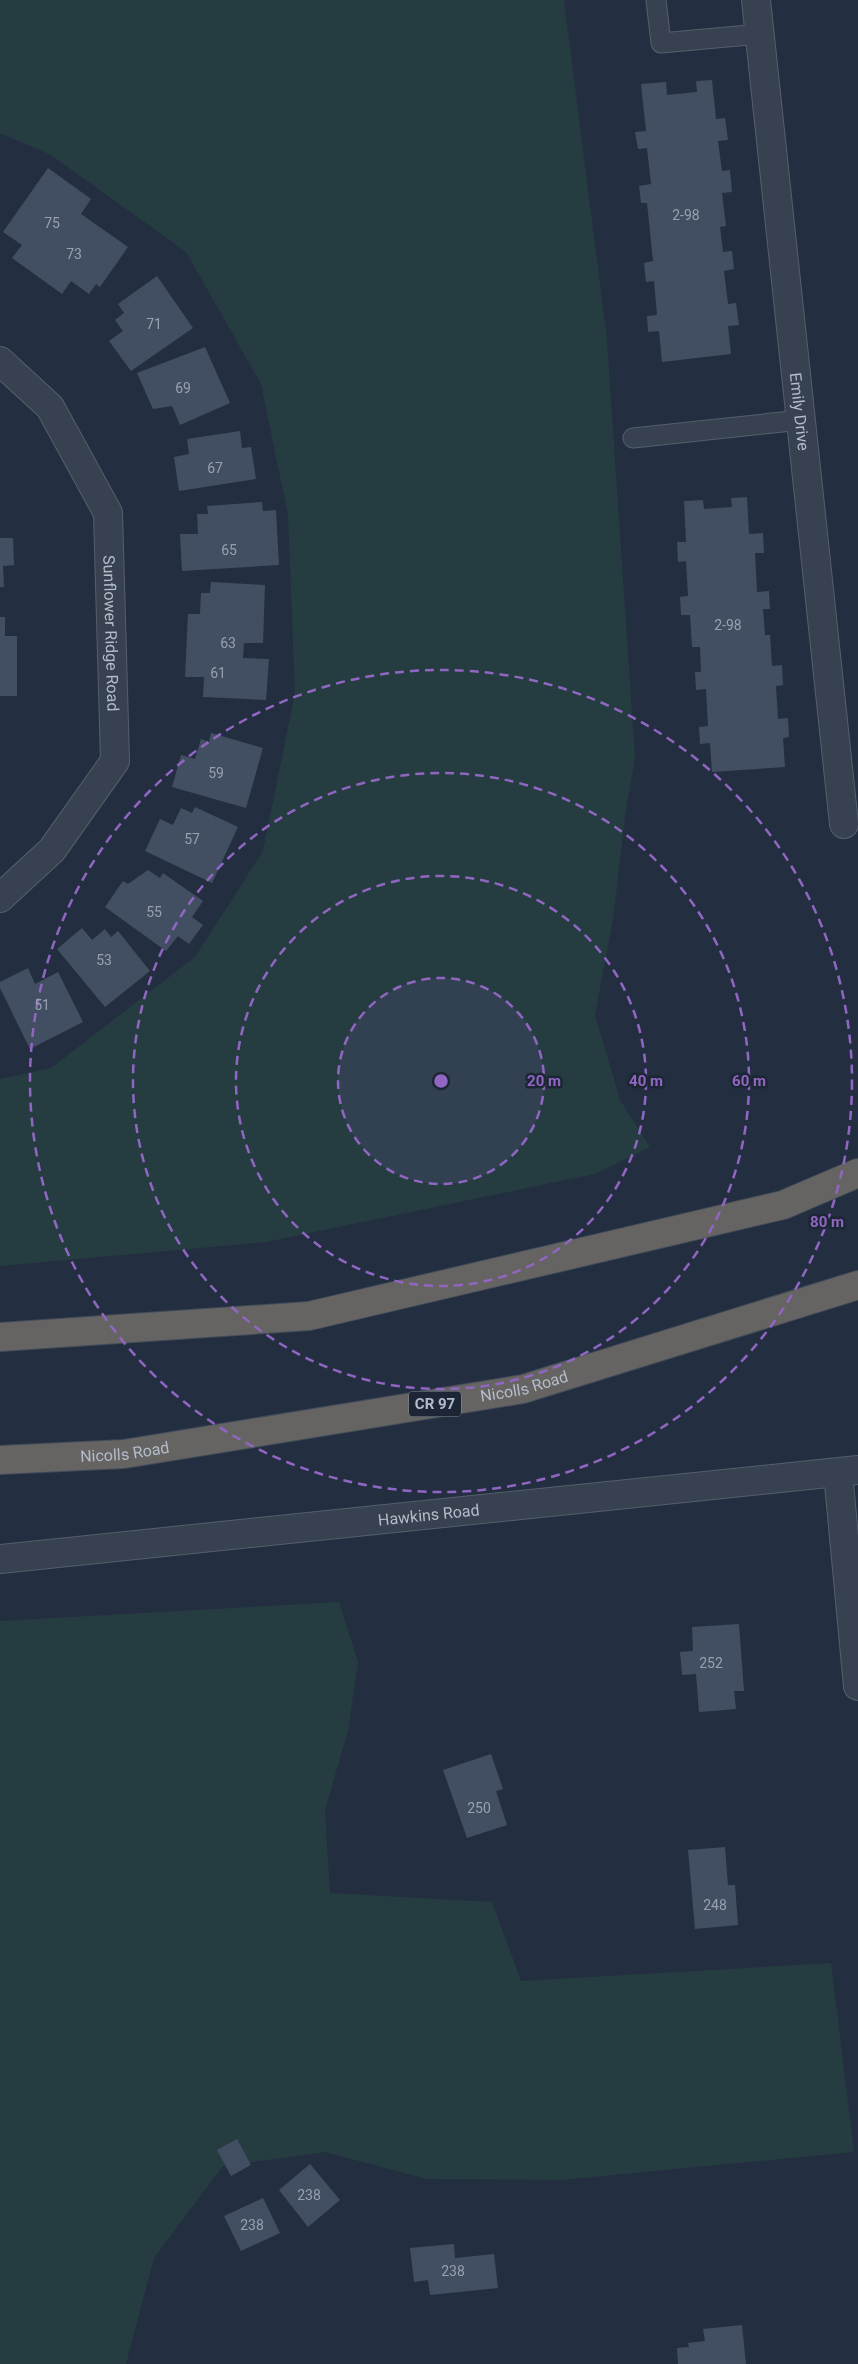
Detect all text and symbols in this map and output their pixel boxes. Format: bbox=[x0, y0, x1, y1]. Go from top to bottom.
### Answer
house number: 2-98 bbox=[672, 207, 700, 223]
house number: 75 bbox=[44, 215, 60, 231]
house number: 73 bbox=[66, 246, 82, 262]
house number: 71 bbox=[146, 316, 162, 332]
street label: Emily Drive bbox=[786, 372, 814, 452]
house number: 69 bbox=[175, 380, 191, 396]
house number: 67 bbox=[207, 460, 223, 476]
house number: 65 bbox=[221, 542, 237, 558]
street label: Sunflower Ridge Road bbox=[100, 555, 123, 712]
house number: 2-98 bbox=[714, 617, 742, 633]
house number: 63 bbox=[220, 635, 236, 651]
house number: 61 bbox=[210, 665, 226, 681]
house number: 59 bbox=[208, 765, 224, 781]
house number: 57 bbox=[184, 831, 200, 847]
house number: 55 bbox=[146, 904, 162, 920]
house number: 53 bbox=[96, 952, 112, 968]
house number: 51 bbox=[34, 997, 50, 1013]
centre of rings bbox=[432, 1072, 450, 1090]
text: 20 m bbox=[527, 1072, 561, 1090]
text: 40 m bbox=[629, 1072, 663, 1090]
text: 60 m bbox=[732, 1072, 766, 1090]
text: 80 m bbox=[810, 1213, 844, 1231]
street label: Nicolls Road bbox=[479, 1366, 570, 1405]
road number: CR 97 bbox=[409, 1392, 461, 1416]
street label: Nicolls Road bbox=[80, 1437, 171, 1466]
street label: Hawkins Road bbox=[377, 1500, 480, 1529]
house number: 252 bbox=[699, 1655, 723, 1671]
house number: 250 bbox=[467, 1800, 491, 1816]
house number: 248 bbox=[703, 1897, 727, 1913]
house number: 238 bbox=[297, 2187, 321, 2203]
house number: 238 bbox=[240, 2217, 264, 2233]
house number: 238 bbox=[441, 2263, 465, 2279]

